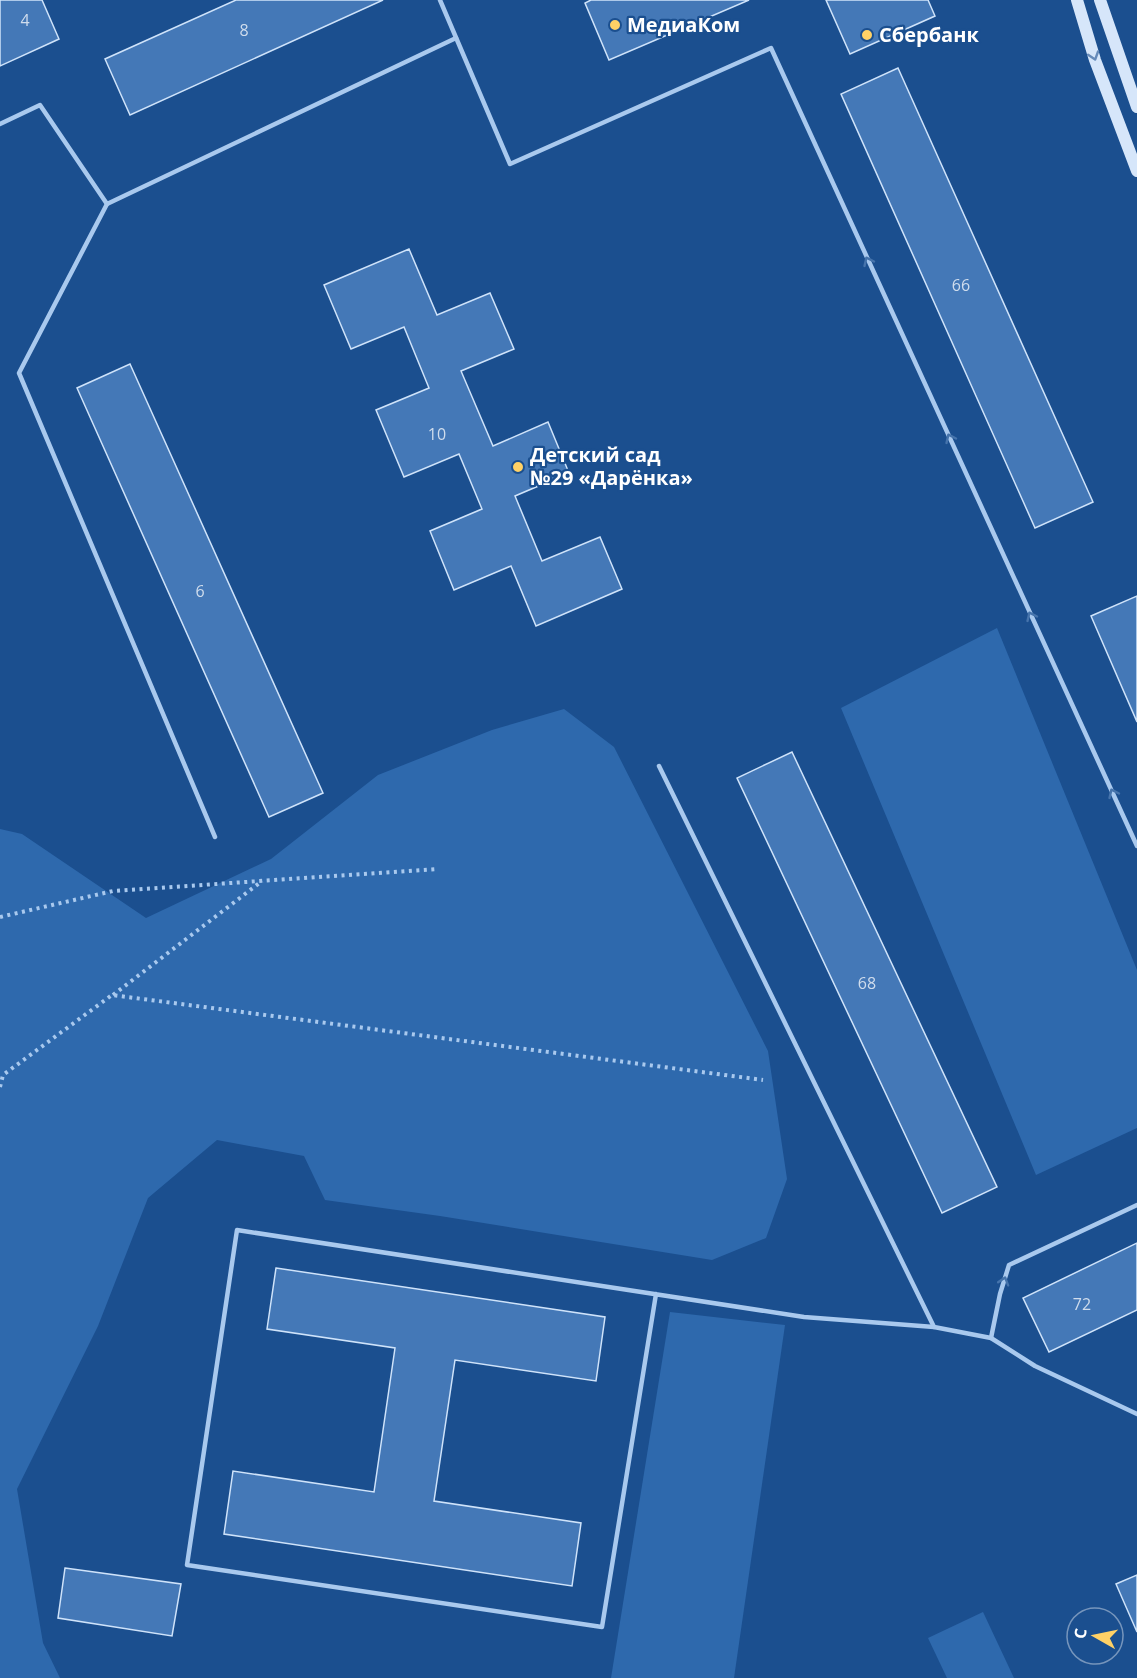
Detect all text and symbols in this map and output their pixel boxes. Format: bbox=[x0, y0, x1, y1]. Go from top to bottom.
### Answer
house number: 4 bbox=[20, 9, 30, 31]
place label: МедиаКом bbox=[627, 11, 740, 38]
marker: МедиаКом bbox=[608, 18, 622, 32]
house number: 8 bbox=[239, 19, 249, 41]
place label: Сбербанк bbox=[879, 21, 979, 48]
marker: Сбербанк bbox=[860, 28, 874, 42]
one-way arrow bbox=[1087, 50, 1099, 61]
one-way arrow bbox=[864, 257, 876, 268]
house number: 66 bbox=[952, 274, 970, 296]
house number: 10 bbox=[428, 423, 446, 445]
one-way arrow bbox=[945, 434, 957, 445]
place label: Детский сад №29 «Дарёнка» bbox=[530, 441, 693, 491]
marker: Детский сад №29 «Дарёнка» bbox=[511, 460, 525, 474]
house number: 6 bbox=[195, 580, 205, 602]
one-way arrow bbox=[1027, 611, 1039, 622]
one-way arrow bbox=[1108, 788, 1120, 799]
house number: 68 bbox=[858, 972, 876, 994]
one-way arrow bbox=[997, 1276, 1010, 1287]
house number: 72 bbox=[1073, 1293, 1091, 1315]
north arrow bbox=[1065, 1606, 1125, 1666]
text: С bbox=[1069, 1627, 1092, 1640]

